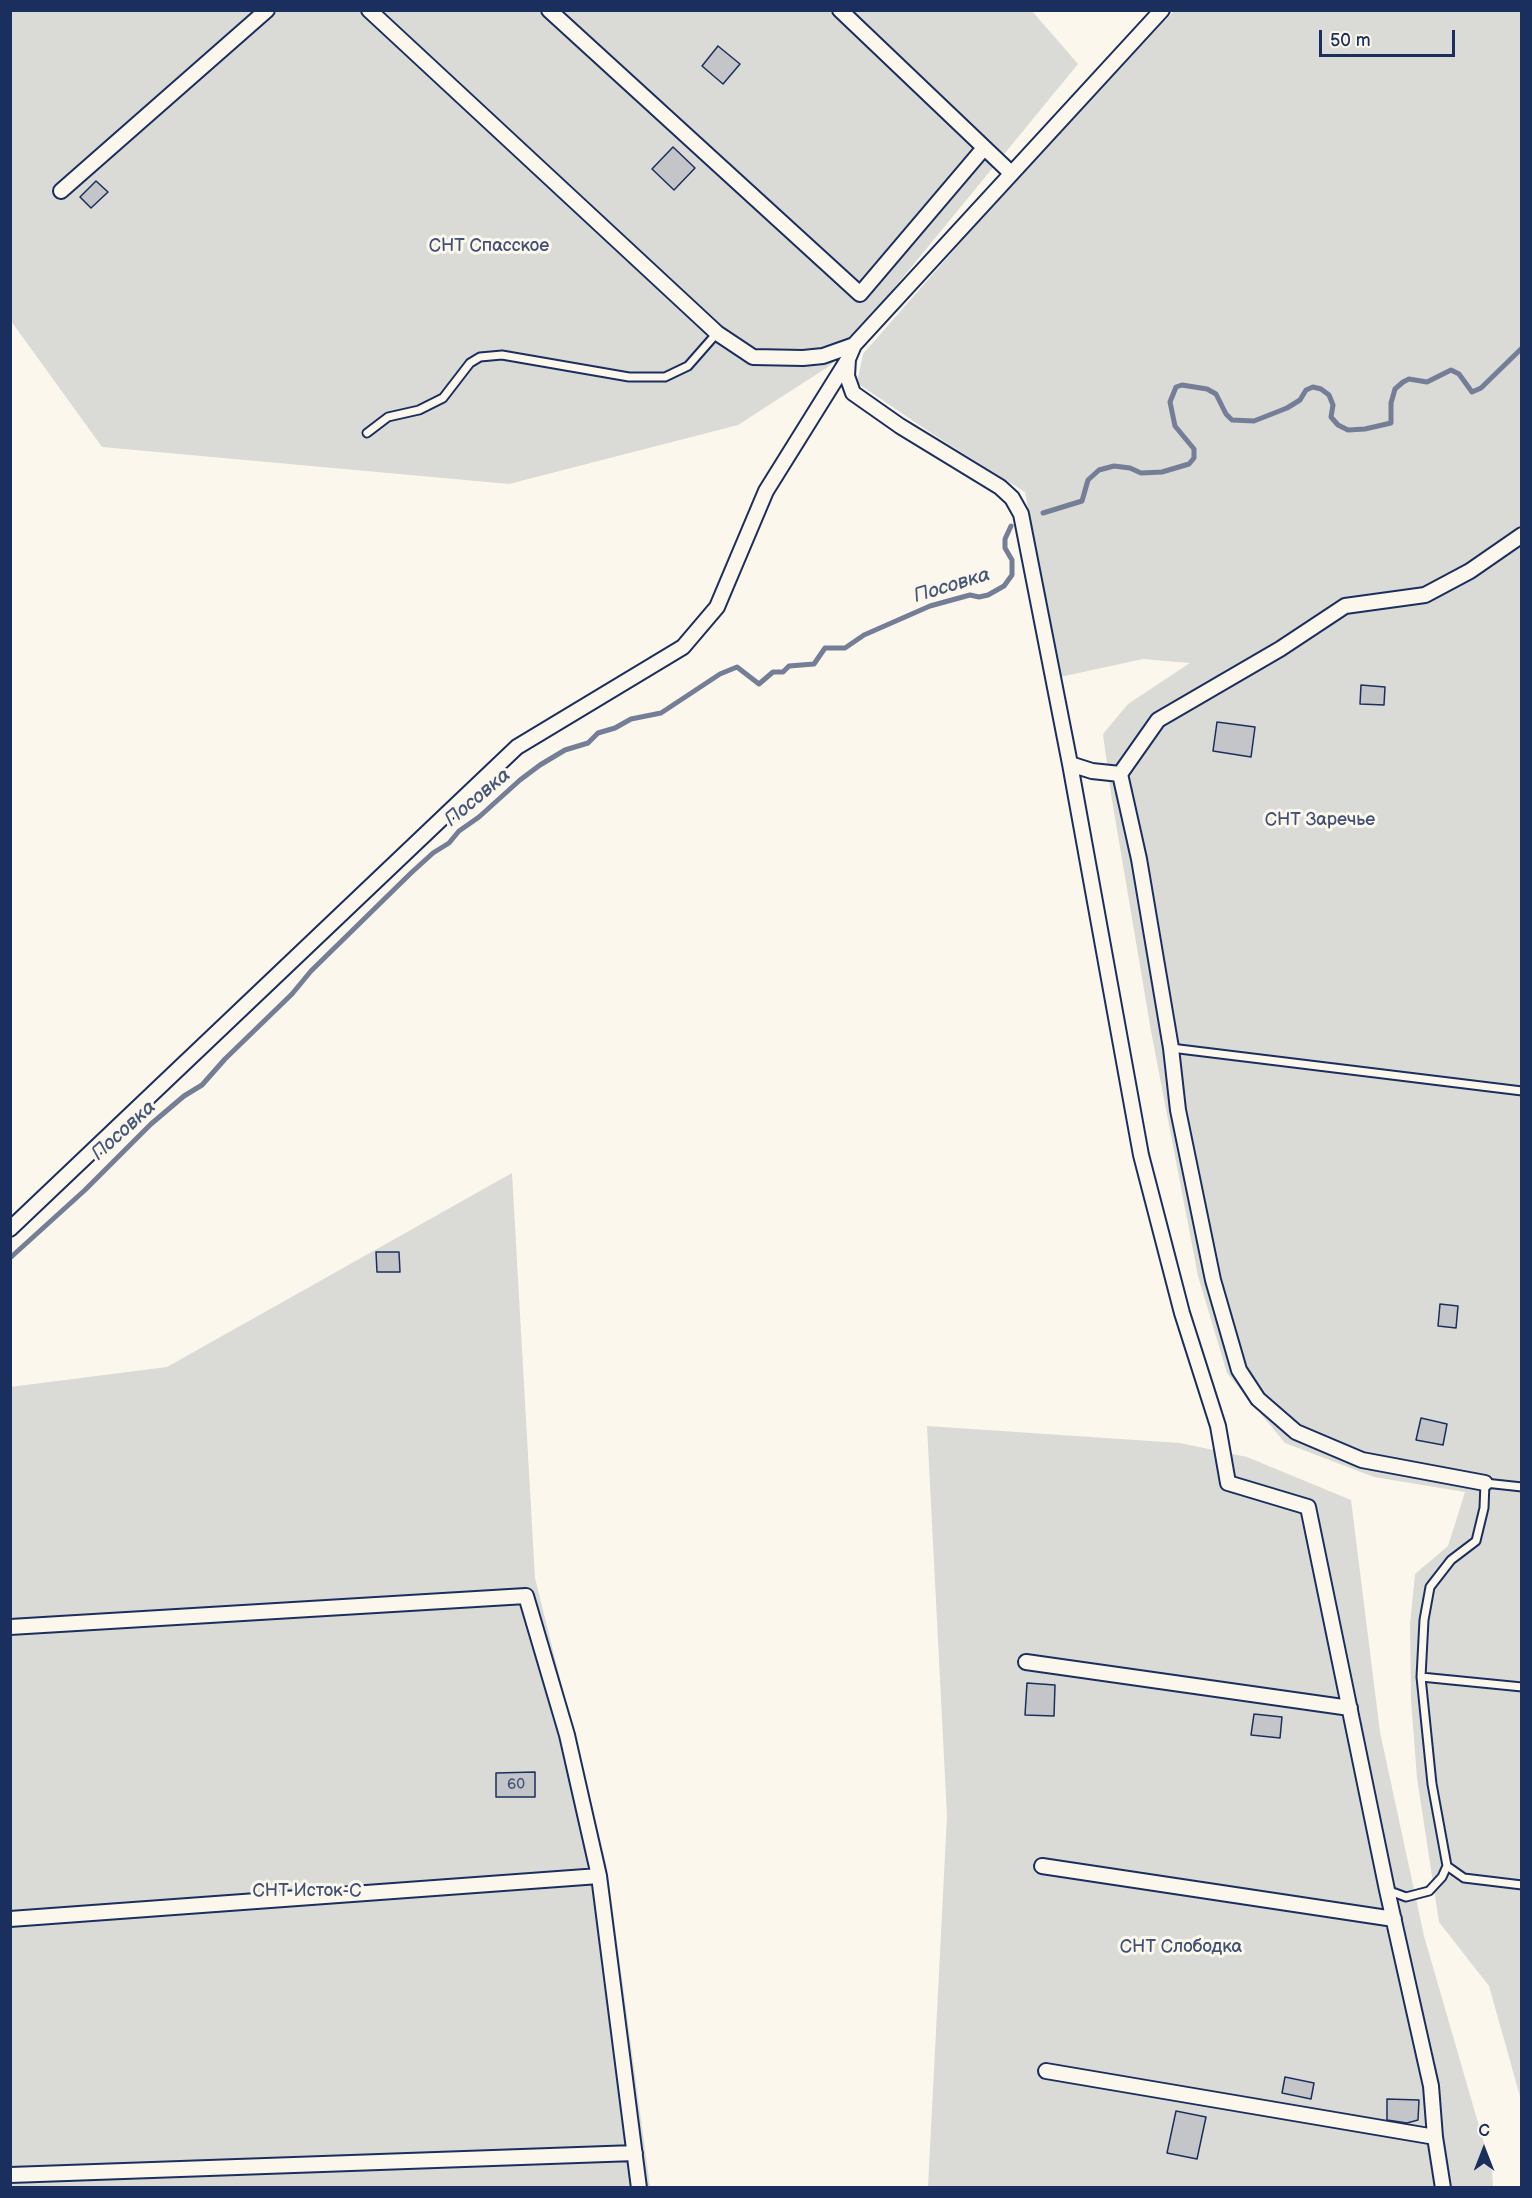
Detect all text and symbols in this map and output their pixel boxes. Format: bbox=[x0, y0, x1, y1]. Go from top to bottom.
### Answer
scale bar bbox=[1322, 18, 1458, 56]
text: 50 m bbox=[1330, 30, 1371, 51]
park label: СНТ Спасское bbox=[429, 235, 549, 257]
water label: Посовка bbox=[911, 563, 993, 609]
water label: Посовка bbox=[440, 764, 516, 832]
park label: СНТ Заречье bbox=[1265, 809, 1375, 831]
water label: Посовка bbox=[87, 1096, 161, 1166]
house number: 60 bbox=[507, 1776, 525, 1794]
park label: СНТ Исток-С bbox=[253, 1880, 361, 1902]
park label: СНТ Слободка bbox=[1120, 1936, 1242, 1958]
north arrow bbox=[1454, 2120, 1514, 2180]
text: С bbox=[1478, 2122, 1490, 2141]

